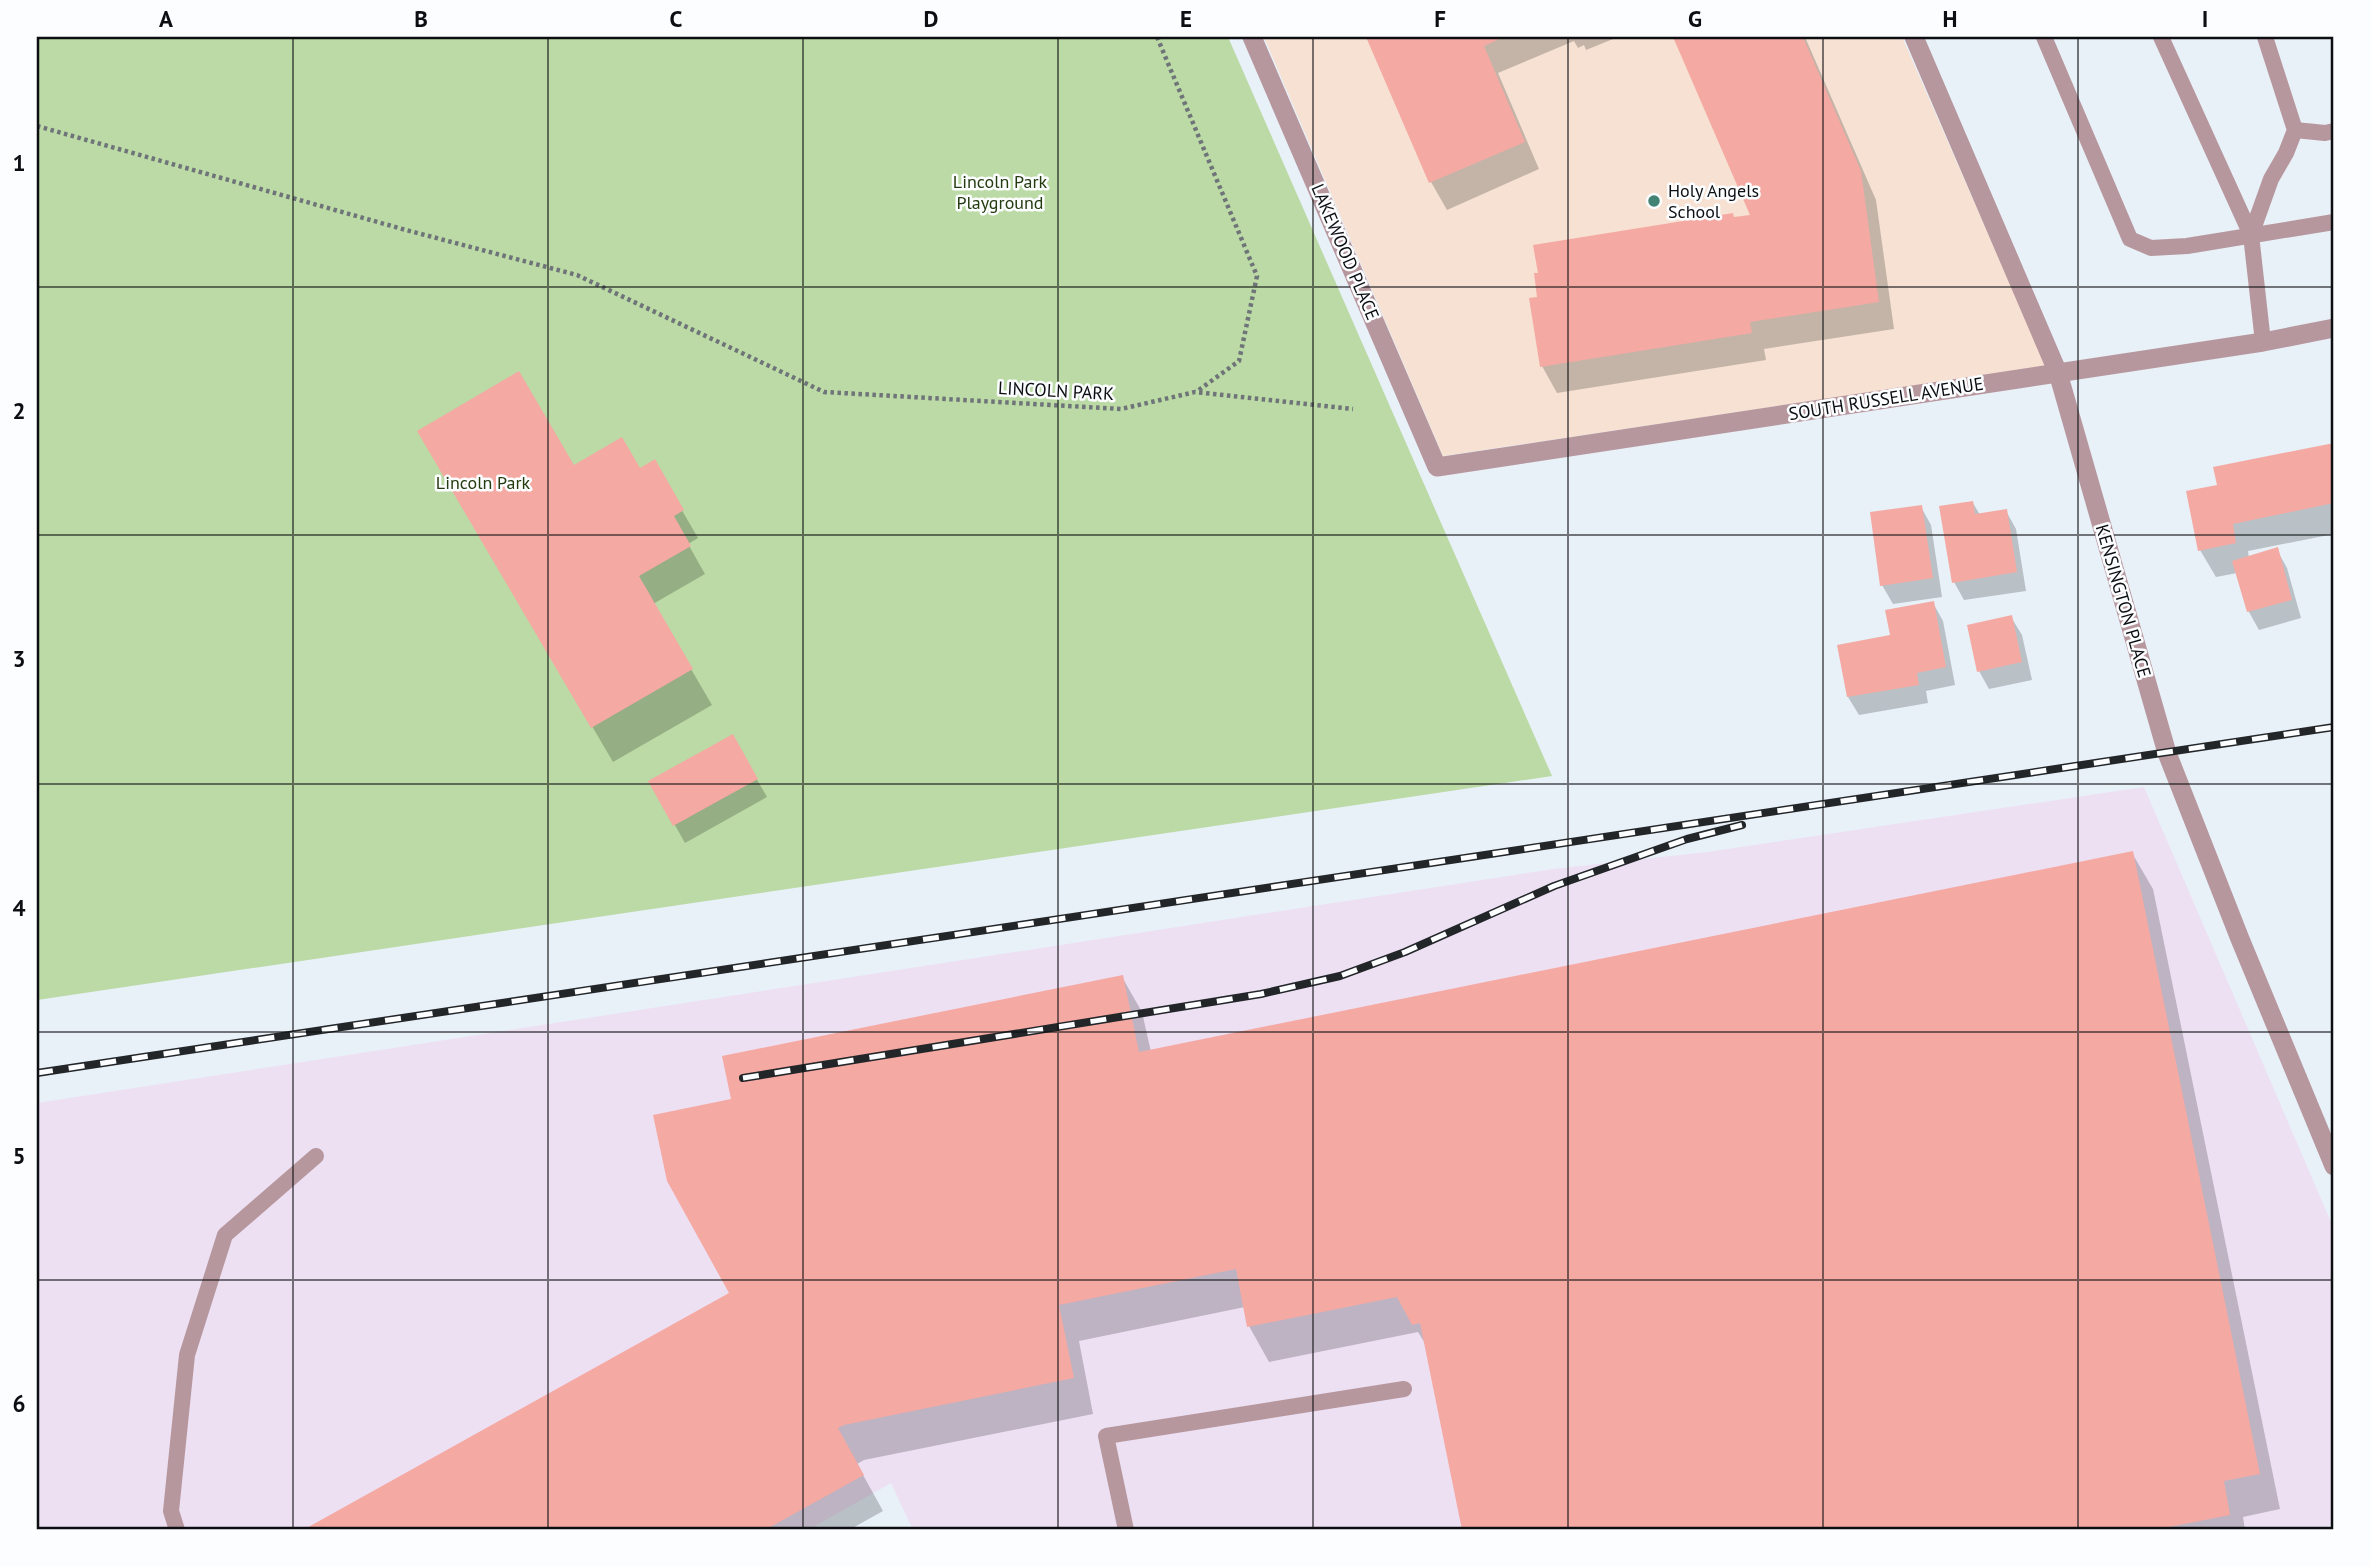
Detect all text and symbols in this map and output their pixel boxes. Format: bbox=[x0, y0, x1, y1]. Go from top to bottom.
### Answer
text: A bbox=[159, 4, 173, 33]
text: B bbox=[414, 4, 428, 33]
text: C bbox=[670, 4, 683, 33]
text: D bbox=[924, 4, 938, 33]
text: E bbox=[1180, 4, 1192, 33]
text: F bbox=[1434, 4, 1446, 33]
text: G bbox=[1688, 4, 1702, 33]
text: H bbox=[1943, 4, 1957, 33]
text: I bbox=[2202, 4, 2208, 33]
text: 1 bbox=[12, 148, 26, 177]
park label: Lincoln Park Playground bbox=[953, 170, 1048, 214]
place label: Holy Angels School bbox=[1668, 179, 1759, 223]
street label: LAKEWOOD PLACE bbox=[1306, 180, 1385, 323]
marker: Holy Angels School bbox=[1646, 193, 1662, 209]
street label: SOUTH RUSSELL AVENUE bbox=[1787, 372, 1985, 425]
street label: LINCOLN PARK bbox=[997, 376, 1115, 405]
text: 2 bbox=[12, 396, 26, 425]
park label: Lincoln Park bbox=[436, 471, 531, 494]
street label: KENSINGTON PLACE bbox=[2091, 522, 2156, 680]
text: 3 bbox=[12, 644, 26, 673]
text: 4 bbox=[12, 893, 26, 922]
text: 5 bbox=[12, 1141, 26, 1170]
text: 6 bbox=[12, 1389, 26, 1418]

